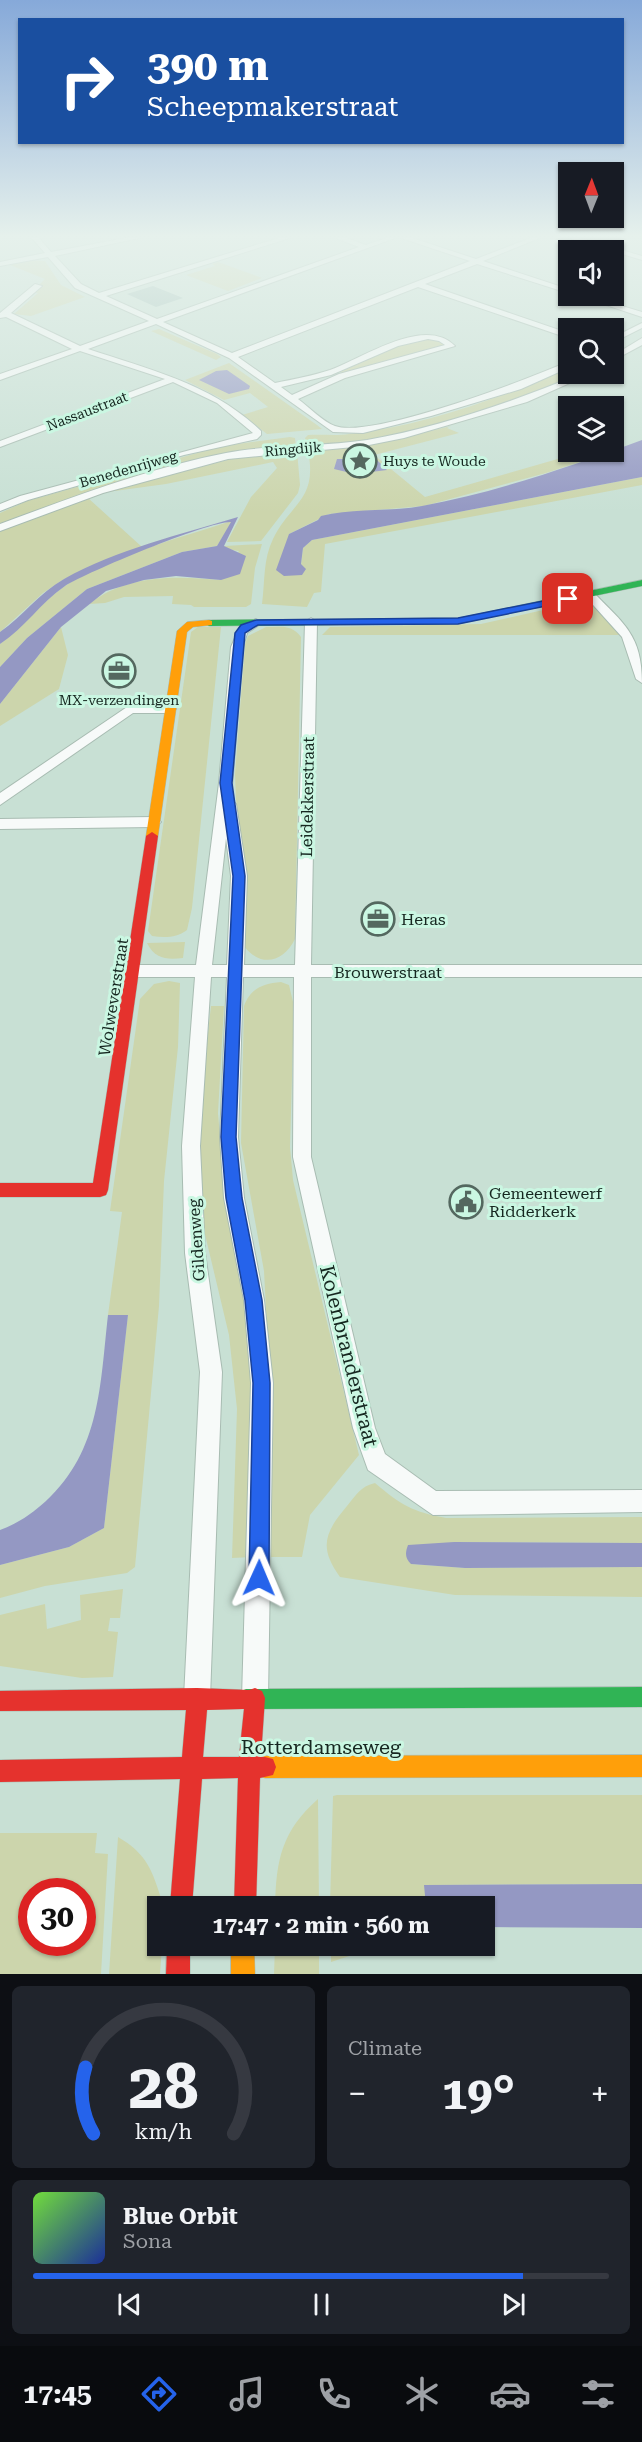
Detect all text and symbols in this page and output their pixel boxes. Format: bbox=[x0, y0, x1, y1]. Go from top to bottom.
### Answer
text: 390 m bbox=[147, 41, 269, 90]
icon: right bbox=[48, 42, 126, 120]
text: Scheepmakerstraat bbox=[147, 91, 398, 123]
north arrow bbox=[558, 162, 624, 228]
map controls bbox=[558, 162, 624, 462]
button: sound bbox=[558, 240, 624, 306]
button: search bbox=[558, 318, 624, 384]
street label: Nassaustraat bbox=[44, 388, 130, 434]
button: layers bbox=[558, 396, 624, 462]
street label: Ringdijk bbox=[264, 439, 322, 459]
place icon: Huys te Woude bbox=[342, 443, 378, 479]
street label: Benedenrijweg bbox=[77, 447, 179, 491]
place label: Huys te Woude bbox=[383, 453, 486, 469]
pin bbox=[542, 573, 593, 624]
icon: arrive bbox=[551, 582, 584, 615]
office icon: MX-verzendingen bbox=[101, 653, 137, 689]
place label: MX-verzendingen bbox=[59, 692, 179, 708]
street label: Leidekkerstraat bbox=[297, 737, 318, 857]
office icon: Heras bbox=[360, 901, 396, 937]
place label: Heras bbox=[401, 910, 446, 929]
street label: Wolweverstraat bbox=[95, 937, 132, 1057]
street label: Brouwerstraat bbox=[334, 963, 442, 982]
public building icon: Gemeentewerf Ridderkerk bbox=[448, 1184, 484, 1220]
place label: Gemeentewerf Ridderkerk bbox=[489, 1184, 603, 1221]
street label: Gildenweg bbox=[184, 1197, 209, 1282]
street label: Kolenbranderstraat bbox=[315, 1263, 383, 1450]
position arrow bbox=[227, 1546, 291, 1610]
street label: Rotterdamseweg bbox=[241, 1735, 402, 1759]
speed limit sign: 30 bbox=[18, 1878, 96, 1956]
text: 17:47 · 2 min · 560 m bbox=[212, 1913, 430, 1938]
text: Climate bbox=[348, 2036, 422, 2060]
text: 28 bbox=[129, 2050, 198, 2123]
text: 19° bbox=[442, 2067, 515, 2120]
text: − bbox=[348, 2074, 366, 2113]
text: + bbox=[591, 2074, 609, 2113]
text: km/h bbox=[135, 2119, 192, 2144]
text: Blue Orbit bbox=[123, 2204, 238, 2229]
text: Sona bbox=[123, 2229, 172, 2253]
icon: previous bbox=[113, 2288, 146, 2321]
icon: pause bbox=[305, 2288, 338, 2321]
icon: next bbox=[497, 2288, 530, 2321]
icon: directions bbox=[138, 2373, 180, 2415]
icon: music bbox=[226, 2373, 268, 2415]
icon: phone bbox=[313, 2373, 355, 2415]
icon: climate bbox=[401, 2373, 443, 2415]
icon: car bbox=[489, 2373, 531, 2415]
icon: filters bbox=[577, 2373, 619, 2415]
text: 17:45 bbox=[23, 2378, 92, 2410]

